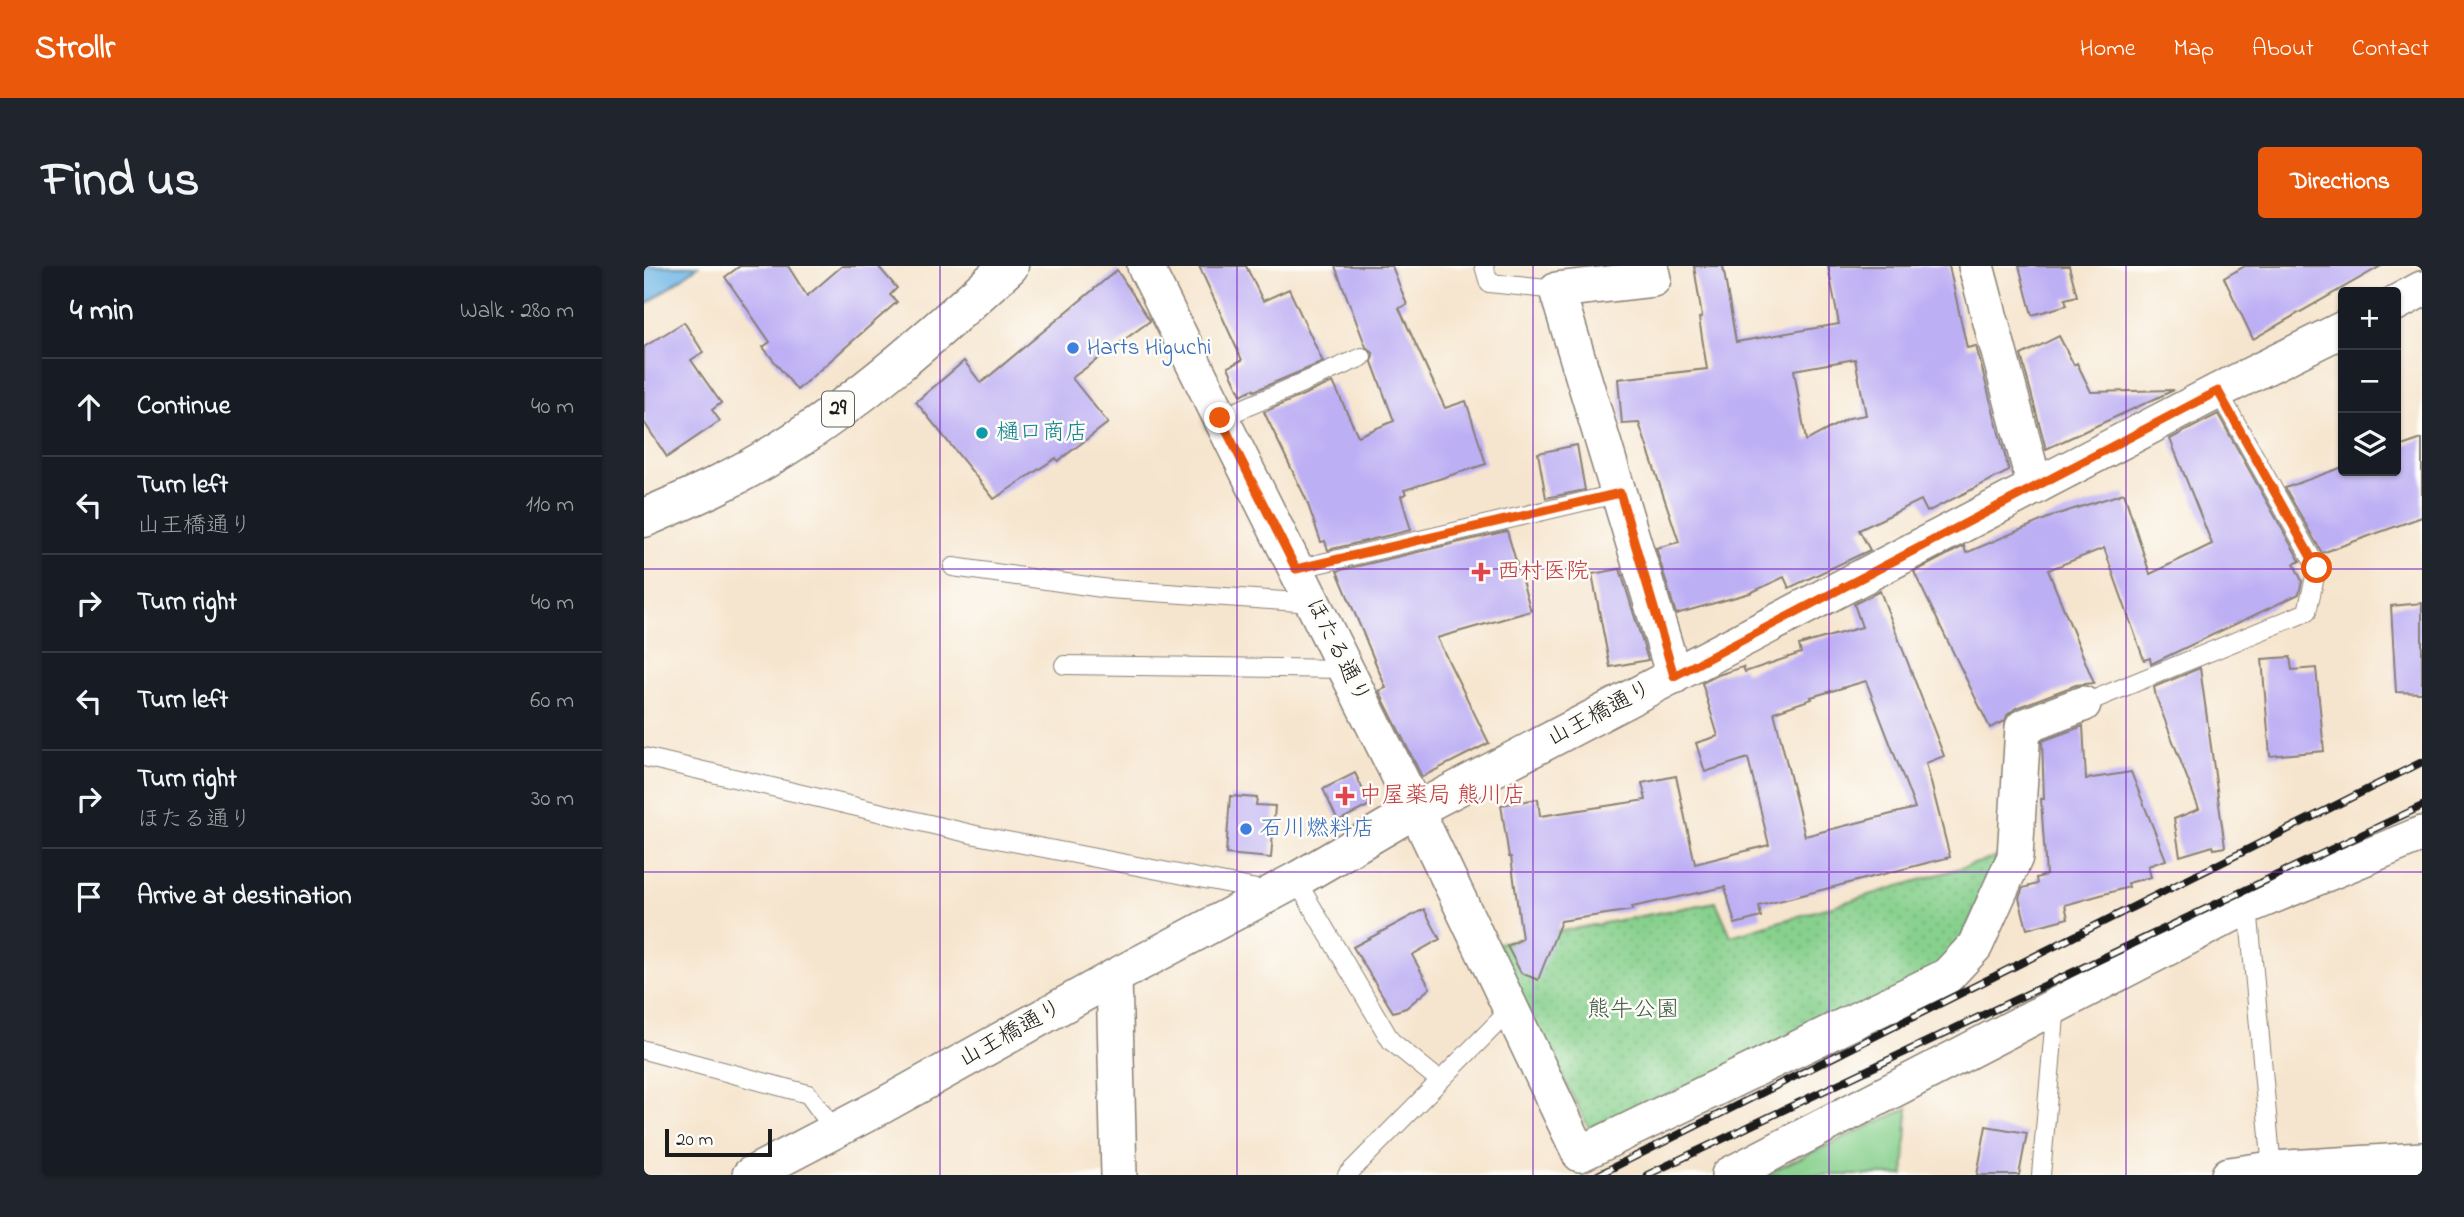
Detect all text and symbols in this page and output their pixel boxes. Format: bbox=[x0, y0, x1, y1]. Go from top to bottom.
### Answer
text: Strollr bbox=[35, 25, 115, 73]
text: Home bbox=[2080, 32, 2136, 67]
text: Map bbox=[2174, 32, 2214, 67]
text: About bbox=[2252, 32, 2314, 67]
text: Contact bbox=[2352, 32, 2429, 67]
text: Find us bbox=[42, 146, 199, 218]
button: Directions bbox=[2258, 147, 2422, 218]
map controls bbox=[2338, 287, 2401, 476]
button: + bbox=[2338, 287, 2401, 350]
text: 4 min bbox=[70, 290, 133, 334]
text: Walk · 280 m bbox=[460, 295, 574, 328]
place label: Harts Higuchi bbox=[1087, 332, 1211, 366]
marker: Harts Higuchi bbox=[1065, 340, 1081, 356]
button: − bbox=[2338, 350, 2401, 413]
icon: ahead bbox=[70, 388, 108, 426]
text: Continue bbox=[137, 388, 230, 426]
text: 40 m bbox=[531, 391, 574, 424]
road number: 29 bbox=[822, 391, 854, 426]
route end bbox=[1204, 402, 1235, 433]
button: layers bbox=[2338, 413, 2401, 476]
place label: 樋口商店 bbox=[996, 417, 1088, 450]
marker: 樋口商店 bbox=[974, 425, 990, 441]
text: Turn left bbox=[137, 467, 228, 505]
icon: left bbox=[70, 486, 108, 524]
text: 110 m bbox=[526, 489, 574, 522]
text: 山王橋通り bbox=[137, 510, 252, 543]
route start bbox=[2301, 552, 2332, 583]
place label: 西村医院 bbox=[1497, 556, 1589, 589]
marker: 西村医院 bbox=[1471, 562, 1491, 582]
icon: right bbox=[70, 584, 108, 622]
text: Turn right bbox=[137, 584, 237, 622]
text: 40 m bbox=[531, 587, 574, 620]
street label: ほたる通り bbox=[1296, 592, 1378, 710]
street label: 山王橋通り bbox=[1541, 672, 1659, 756]
icon: left bbox=[70, 682, 108, 720]
text: Turn left bbox=[137, 682, 228, 720]
text: 60 m bbox=[530, 685, 574, 718]
text: Turn right bbox=[137, 761, 237, 799]
icon: right bbox=[70, 780, 108, 818]
place label: 中屋薬局 熊川店 bbox=[1359, 780, 1526, 813]
text: 30 m bbox=[531, 783, 574, 816]
marker: 中屋薬局 熊川店 bbox=[1337, 788, 1353, 804]
text: ほたる通り bbox=[137, 804, 252, 837]
place label: 石川燃料店 bbox=[1260, 813, 1375, 846]
marker: 石川燃料店 bbox=[1238, 821, 1254, 837]
icon: arrive bbox=[70, 878, 108, 916]
text: Arrive at destination bbox=[137, 878, 352, 916]
street label: 山王橋通り bbox=[953, 992, 1069, 1076]
park label: 熊牛公園 bbox=[1587, 994, 1679, 1027]
scale bar bbox=[665, 1126, 772, 1158]
text: 20 m bbox=[676, 1127, 713, 1154]

